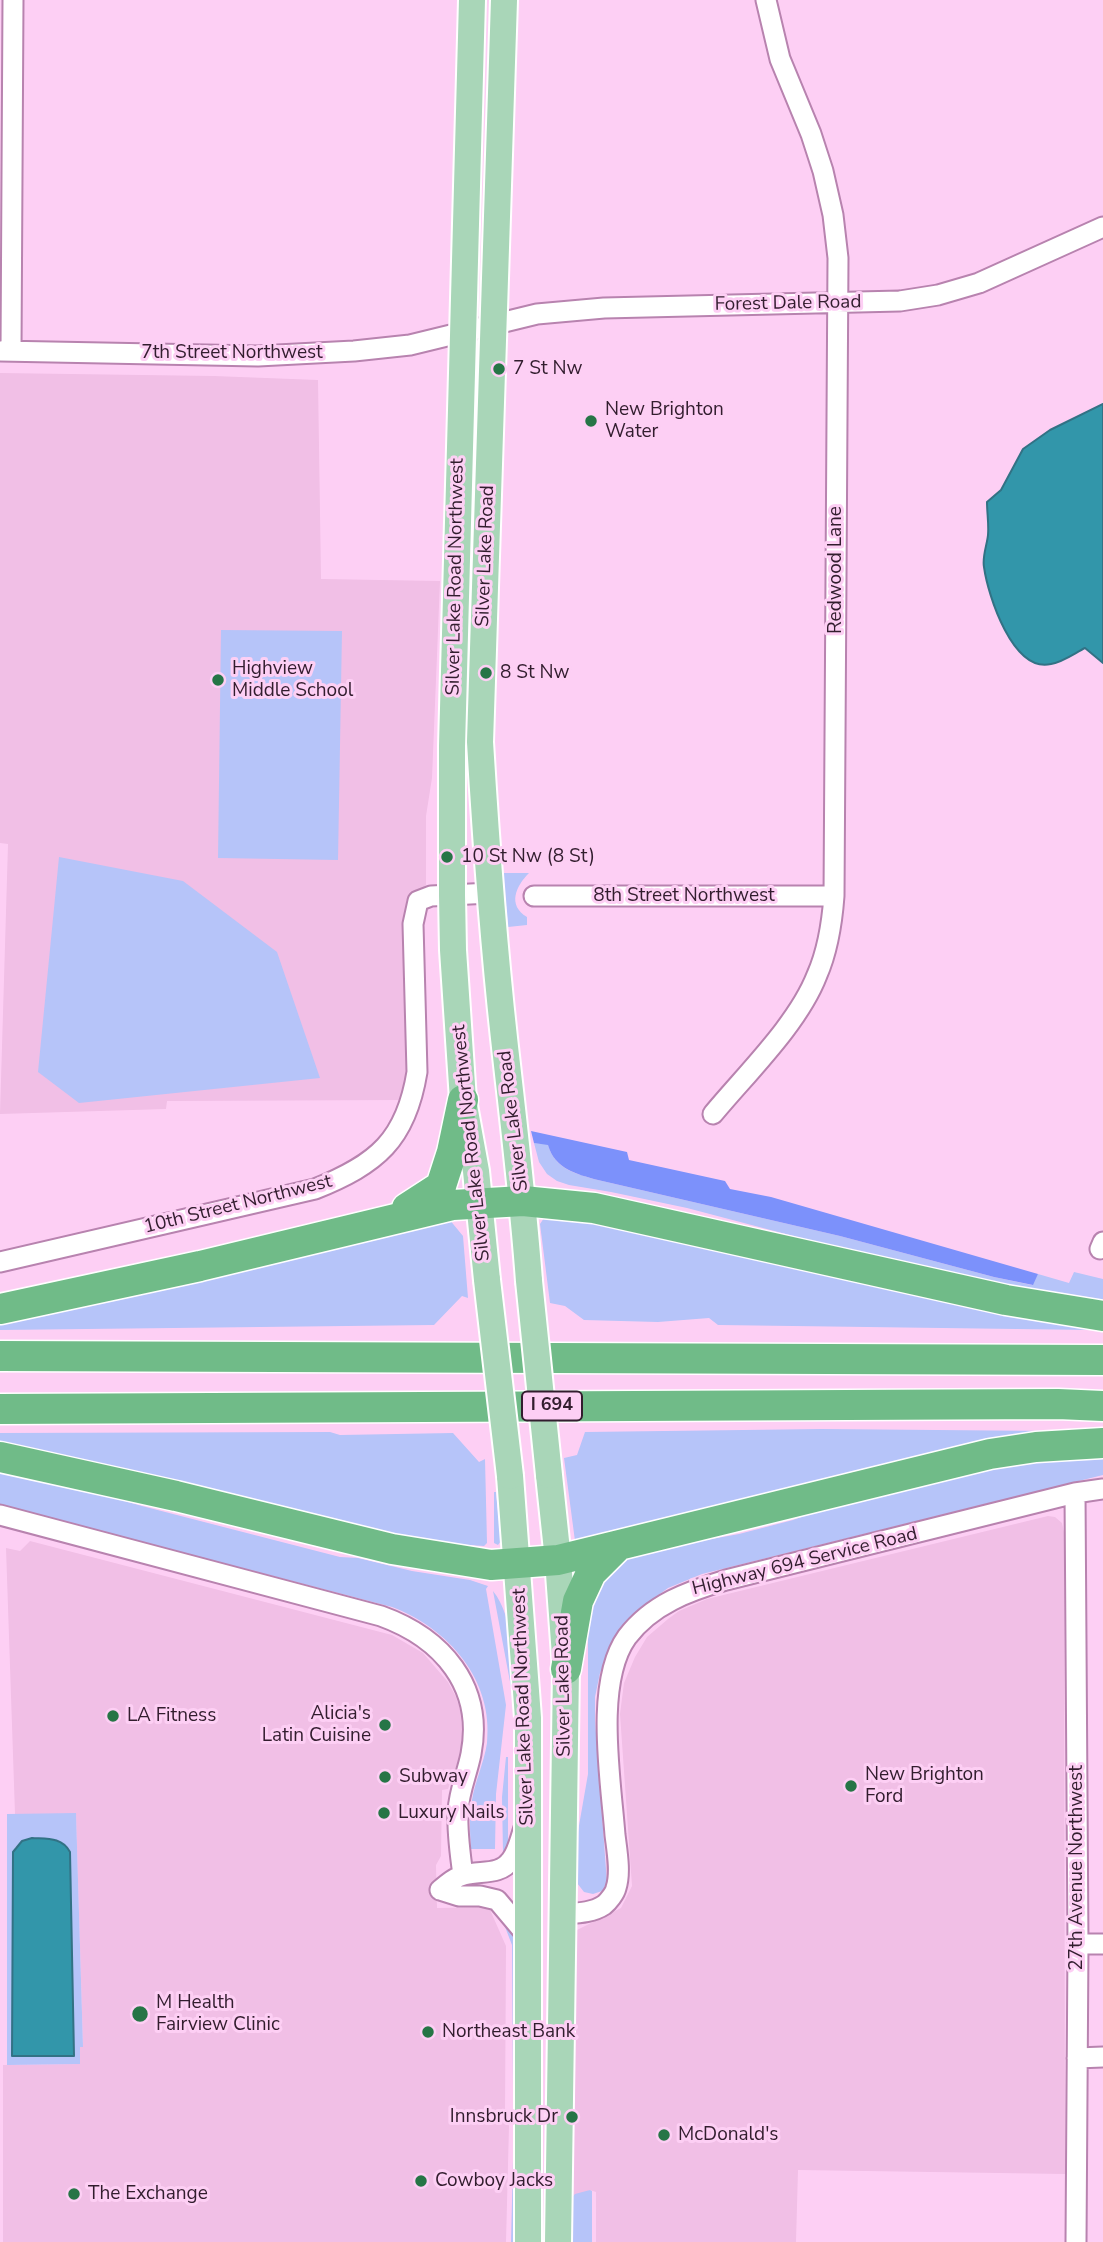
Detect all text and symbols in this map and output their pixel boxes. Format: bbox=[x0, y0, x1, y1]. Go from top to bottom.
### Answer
street label: Forest Dale Road bbox=[714, 291, 862, 317]
street label: 7th Street Northwest bbox=[141, 342, 323, 364]
place label: 7 St Nw bbox=[513, 358, 583, 380]
marker: 7 St Nw bbox=[491, 361, 507, 377]
place label: New Brighton Water bbox=[605, 399, 724, 443]
marker: New Brighton Water bbox=[583, 413, 599, 429]
street label: Silver Lake Road Northwest bbox=[443, 458, 469, 696]
street label: Silver Lake Road bbox=[472, 485, 500, 627]
street label: Redwood Lane bbox=[825, 506, 847, 634]
place label: Highview Middle School bbox=[232, 658, 353, 702]
place label: 8 St Nw bbox=[500, 662, 570, 684]
marker: 8 St Nw bbox=[478, 665, 494, 681]
marker: Highview Middle School bbox=[210, 672, 226, 688]
place label: 10 St Nw (8 St) bbox=[461, 846, 595, 868]
marker: 10 St Nw (8 St) bbox=[439, 849, 455, 865]
street label: 8th Street Northwest bbox=[593, 885, 775, 907]
street label: Silver Lake Road Northwest bbox=[448, 1024, 496, 1262]
street label: Silver Lake Road bbox=[494, 1049, 534, 1193]
street label: 10th Street Northwest bbox=[142, 1171, 334, 1239]
road number: I 694 bbox=[522, 1392, 582, 1420]
street label: Highway 694 Service Road bbox=[690, 1523, 920, 1601]
street label: Silver Lake Road Northwest bbox=[508, 1588, 540, 1826]
street label: Silver Lake Road bbox=[551, 1615, 577, 1757]
place label: Alicia's Latin Cuisine bbox=[262, 1703, 371, 1747]
place label: LA Fitness bbox=[127, 1705, 216, 1727]
marker: LA Fitness bbox=[105, 1708, 121, 1724]
marker: Alicia's Latin Cuisine bbox=[377, 1717, 393, 1733]
place label: New Brighton Ford bbox=[865, 1764, 984, 1808]
street label: 27th Avenue Northwest bbox=[1066, 1765, 1088, 1971]
place label: Subway bbox=[399, 1766, 468, 1788]
marker: Subway bbox=[377, 1769, 393, 1785]
marker: New Brighton Ford bbox=[843, 1778, 859, 1794]
place label: Luxury Nails bbox=[398, 1802, 505, 1824]
marker: Luxury Nails bbox=[376, 1805, 392, 1821]
place label: M Health Fairview Clinic bbox=[156, 1992, 280, 2036]
marker: M Health Fairview Clinic bbox=[130, 2004, 150, 2024]
place label: Northeast Bank bbox=[442, 2021, 575, 2043]
marker: Northeast Bank bbox=[420, 2024, 436, 2040]
place label: Innsbruck Dr bbox=[450, 2106, 558, 2128]
marker: Innsbruck Dr bbox=[564, 2109, 580, 2125]
place label: McDonald's bbox=[678, 2124, 779, 2146]
marker: McDonald's bbox=[656, 2127, 672, 2143]
place label: Cowboy Jacks bbox=[435, 2170, 553, 2192]
marker: Cowboy Jacks bbox=[413, 2173, 429, 2189]
place label: The Exchange bbox=[88, 2183, 208, 2205]
marker: The Exchange bbox=[66, 2186, 82, 2202]

